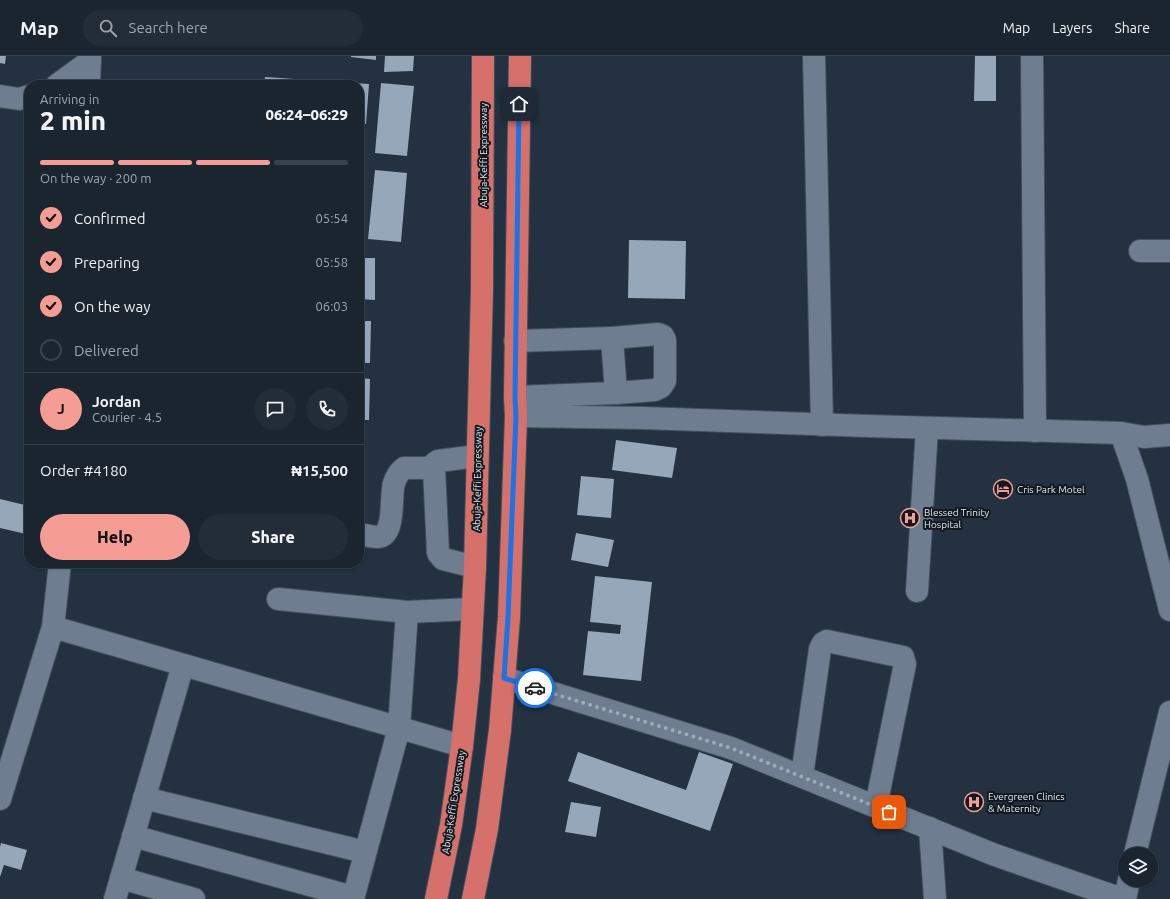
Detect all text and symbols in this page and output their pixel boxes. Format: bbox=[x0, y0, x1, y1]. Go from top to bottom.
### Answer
search box bbox=[83, 10, 363, 46]
text: Map bbox=[20, 17, 59, 39]
icon: search bbox=[97, 17, 119, 39]
text: Search here bbox=[129, 19, 208, 36]
text: Map bbox=[1003, 20, 1030, 36]
text: Layers bbox=[1052, 20, 1092, 36]
text: Share bbox=[1114, 20, 1150, 36]
pin bbox=[502, 87, 536, 121]
text: Arriving in bbox=[40, 92, 99, 106]
icon: home bbox=[508, 93, 530, 115]
street label: Abuja-Keffi Expressway bbox=[478, 103, 489, 207]
text: 2 min bbox=[40, 106, 106, 135]
text: 06:24–06:29 bbox=[265, 106, 348, 123]
text: On the way · 200 m bbox=[40, 171, 152, 185]
icon: check bbox=[40, 207, 62, 229]
text: Confirmed bbox=[74, 210, 146, 227]
text: 05:54 bbox=[315, 211, 348, 225]
icon: check bbox=[40, 251, 62, 273]
text: Preparing bbox=[74, 254, 140, 271]
text: 05:58 bbox=[315, 255, 348, 269]
icon: check bbox=[40, 295, 62, 317]
text: On the way bbox=[74, 298, 150, 315]
text: 06:03 bbox=[315, 299, 348, 313]
text: Delivered bbox=[74, 342, 139, 359]
button: chat bbox=[254, 388, 296, 430]
button: phone bbox=[306, 388, 348, 430]
text: Jordan bbox=[92, 393, 141, 410]
text: J bbox=[57, 400, 65, 417]
text: Courier · 4.5 bbox=[92, 410, 162, 424]
street label: Abuja-Keffi Expressway bbox=[471, 426, 484, 531]
text: Order #4180 bbox=[40, 462, 127, 479]
text: ₦15,500 bbox=[291, 462, 348, 479]
hotel icon: Cris Park Motel bbox=[992, 478, 1014, 500]
place label: Cris Park Motel bbox=[1017, 484, 1085, 495]
hospital icon: Blessed Trinity Hospital bbox=[899, 507, 921, 529]
place label: Blessed Trinity Hospital bbox=[924, 507, 989, 530]
button: Help bbox=[40, 514, 190, 560]
button: Share bbox=[198, 514, 348, 560]
courier bbox=[515, 668, 555, 708]
icon: car bbox=[524, 677, 546, 699]
street label: Abuja-Keffi Expressway bbox=[440, 749, 467, 855]
hospital icon: Evergreen Clinics & Maternity bbox=[963, 791, 985, 813]
place label: Evergreen Clinics & Maternity bbox=[988, 791, 1065, 814]
pin bbox=[872, 795, 906, 829]
icon: bag bbox=[878, 801, 900, 823]
map controls bbox=[1118, 847, 1158, 887]
button: layers bbox=[1118, 847, 1158, 887]

